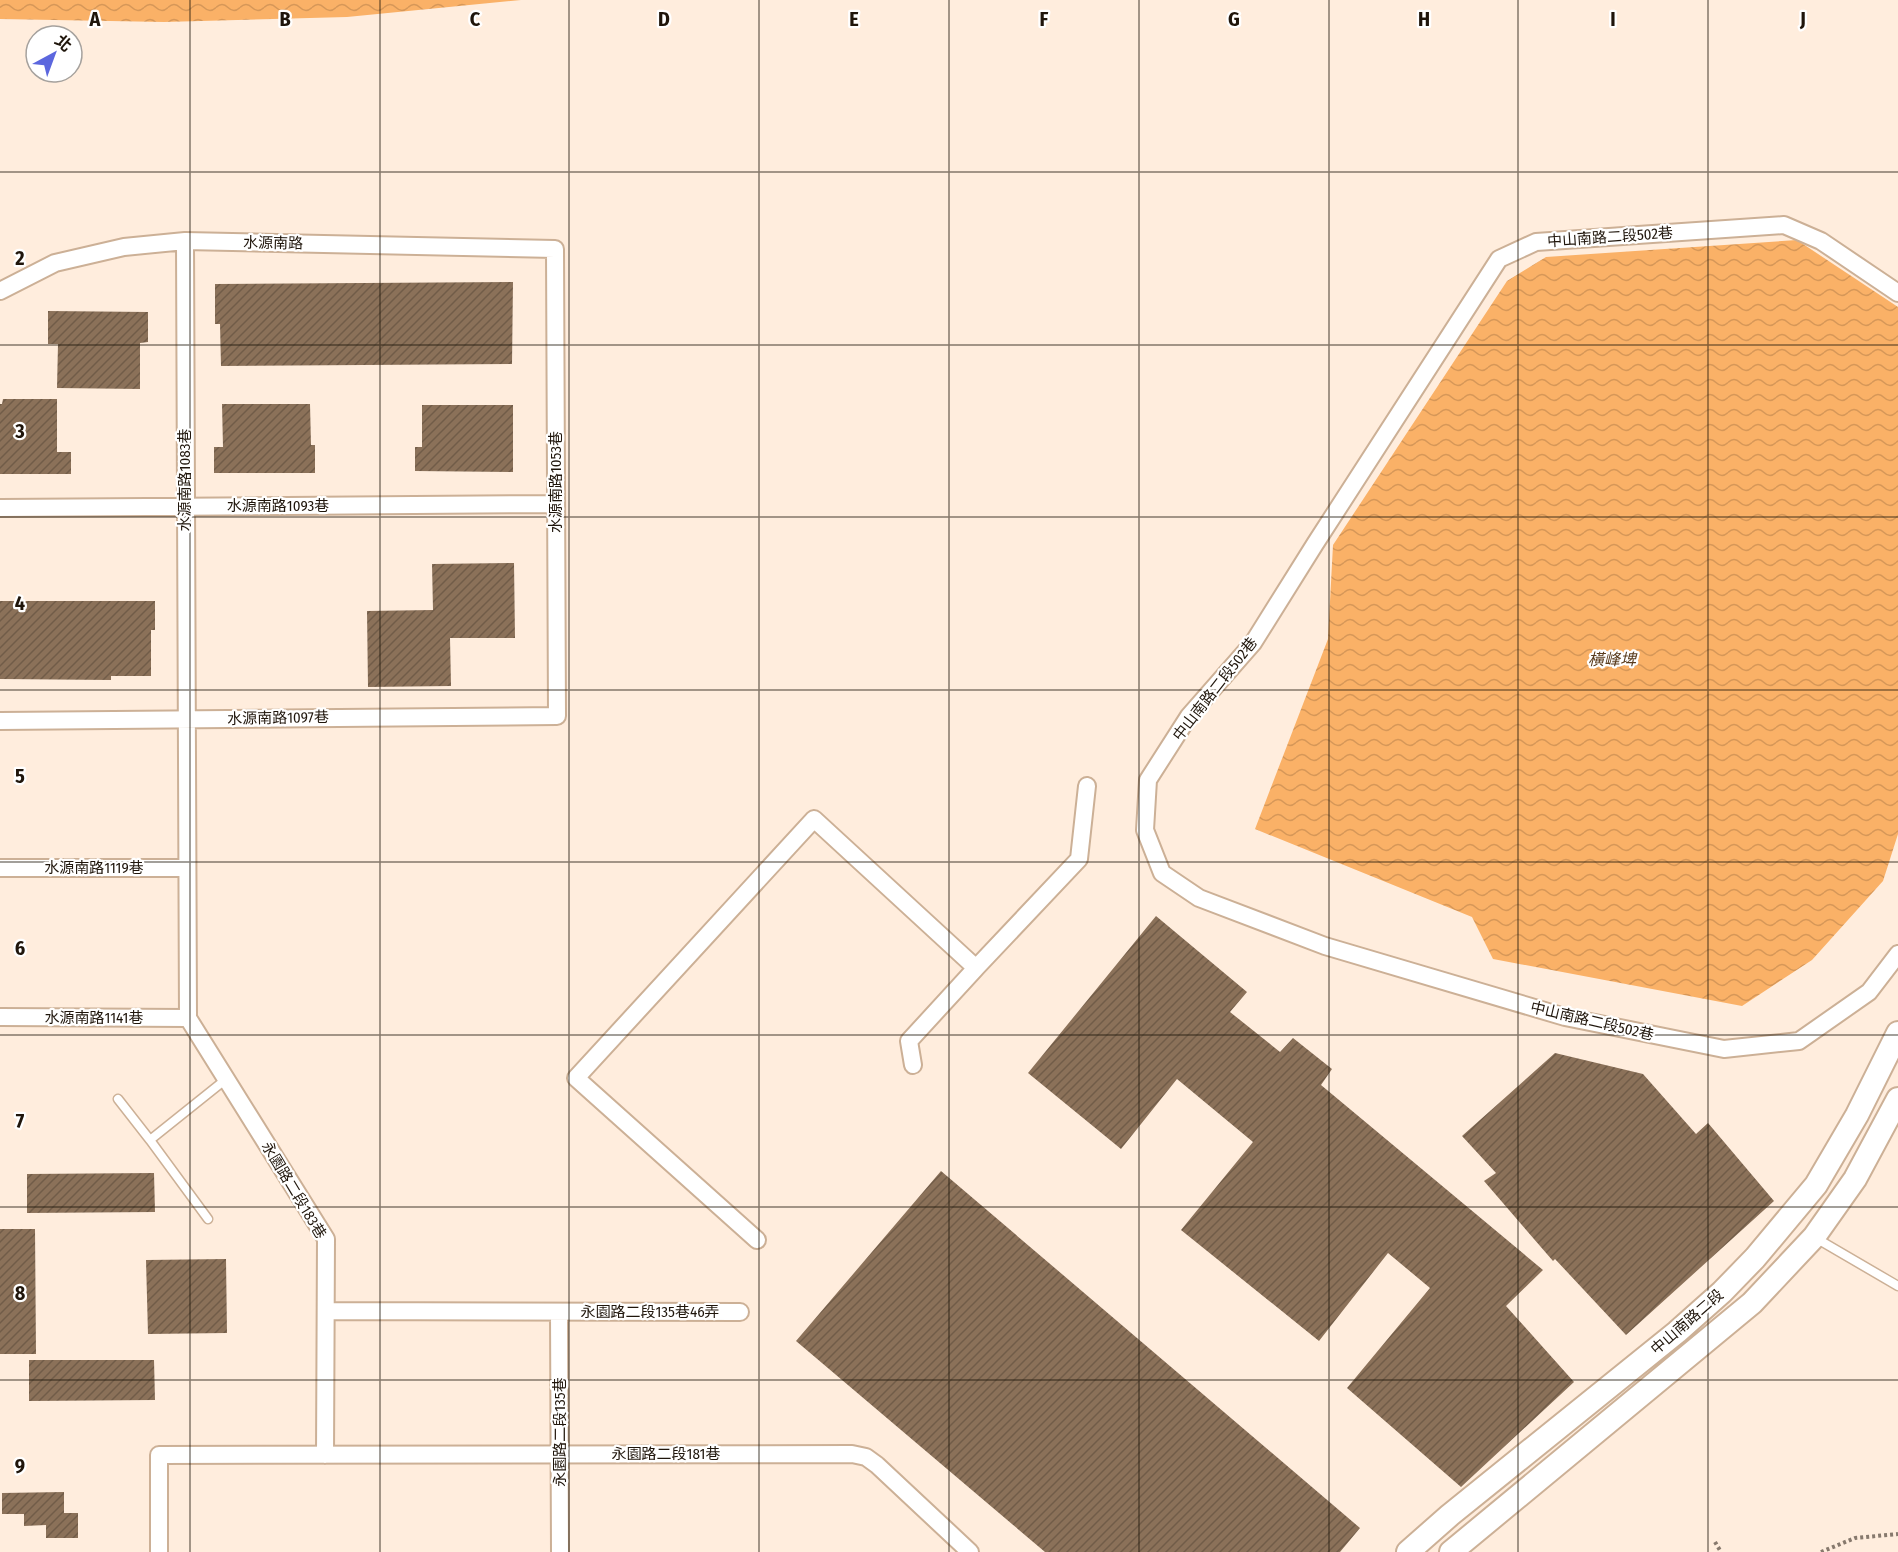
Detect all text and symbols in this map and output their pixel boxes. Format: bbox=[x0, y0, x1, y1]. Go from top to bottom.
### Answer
text: A bbox=[89, 7, 102, 31]
text: B bbox=[279, 7, 291, 31]
text: C bbox=[470, 7, 481, 31]
text: D bbox=[658, 7, 670, 31]
text: E bbox=[849, 7, 859, 31]
text: F bbox=[1040, 7, 1049, 31]
text: G bbox=[1228, 7, 1240, 31]
text: H bbox=[1418, 7, 1430, 31]
text: I bbox=[1610, 7, 1616, 31]
text: J bbox=[1799, 7, 1806, 31]
north arrow bbox=[24, 24, 84, 84]
text: 北 bbox=[51, 31, 76, 55]
street label: 中山南路二段502巷 bbox=[1546, 224, 1674, 250]
street label: 水源南路 bbox=[243, 233, 303, 253]
text: 2 bbox=[14, 246, 25, 270]
text: 3 bbox=[14, 419, 25, 443]
street label: 水源南路1083巷 bbox=[176, 429, 194, 531]
street label: 水源南路1053巷 bbox=[547, 431, 565, 533]
street label: 水源南路1093巷 bbox=[227, 497, 329, 515]
text: 4 bbox=[15, 591, 25, 615]
street label: 中山南路二段502巷 bbox=[1169, 634, 1261, 744]
water label: 橫峰埤 bbox=[1588, 650, 1638, 669]
street label: 水源南路1097巷 bbox=[227, 708, 329, 728]
text: 5 bbox=[15, 764, 25, 788]
street label: 水源南路1119巷 bbox=[44, 859, 144, 877]
text: 6 bbox=[15, 936, 25, 960]
street label: 中山南路二段502巷 bbox=[1529, 998, 1655, 1044]
street label: 水源南路1141巷 bbox=[45, 1009, 143, 1027]
text: 7 bbox=[16, 1109, 25, 1133]
street label: 永園路二段183巷 bbox=[258, 1138, 330, 1242]
text: 8 bbox=[15, 1281, 26, 1305]
street label: 中山南路二段 bbox=[1647, 1286, 1727, 1358]
street label: 永園路二段135巷46弄 bbox=[580, 1303, 720, 1321]
street label: 永園路二段135巷 bbox=[551, 1377, 569, 1487]
street label: 永園路二段181巷 bbox=[612, 1445, 720, 1463]
text: 9 bbox=[15, 1454, 25, 1478]

